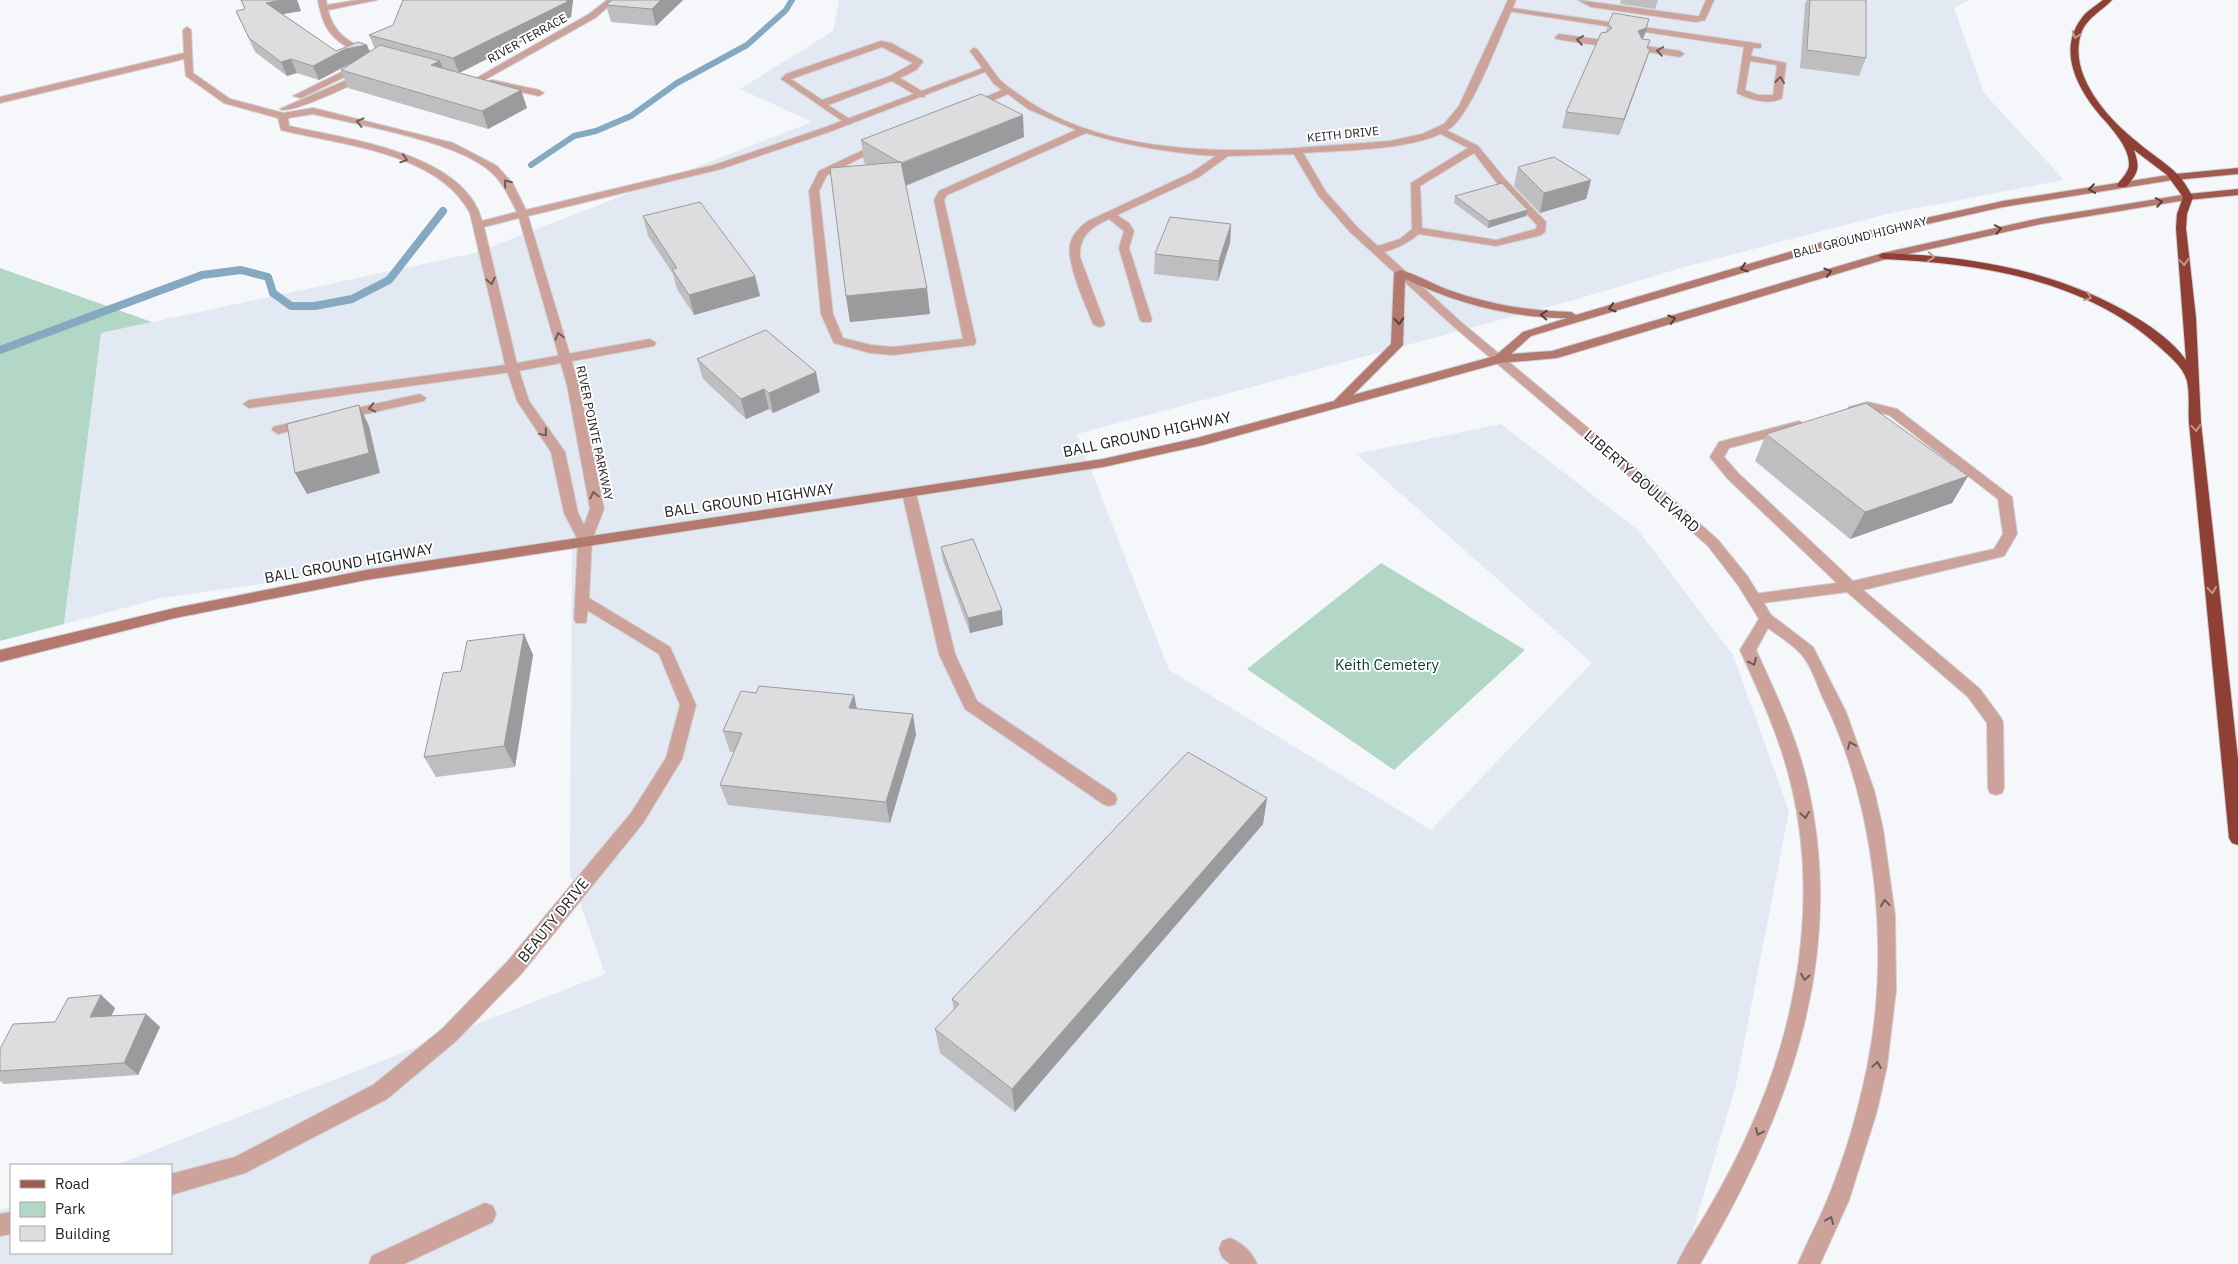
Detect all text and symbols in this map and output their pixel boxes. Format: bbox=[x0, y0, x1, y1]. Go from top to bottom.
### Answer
street label: RIVER TERRACE bbox=[485, 10, 569, 66]
one-way arrow bbox=[2072, 30, 2082, 39]
one-way arrow bbox=[1576, 35, 1585, 45]
one-way arrow bbox=[1655, 47, 1664, 57]
one-way arrow bbox=[1774, 76, 1784, 85]
one-way arrow bbox=[355, 117, 364, 128]
street label: KEITH DRIVE bbox=[1306, 123, 1380, 145]
one-way arrow bbox=[400, 153, 408, 163]
one-way arrow bbox=[504, 180, 512, 189]
one-way arrow bbox=[2088, 183, 2096, 194]
one-way arrow bbox=[2154, 197, 2163, 207]
street label: BALL GROUND HIGHWAY bbox=[1792, 213, 1928, 261]
one-way arrow bbox=[1994, 224, 2003, 235]
one-way arrow bbox=[1928, 251, 1936, 262]
one-way arrow bbox=[2179, 258, 2190, 266]
one-way arrow bbox=[1740, 263, 1749, 273]
one-way arrow bbox=[1823, 268, 1831, 278]
one-way arrow bbox=[485, 277, 496, 286]
one-way arrow bbox=[2083, 291, 2092, 301]
one-way arrow bbox=[1609, 303, 1617, 313]
one-way arrow bbox=[1539, 309, 1547, 320]
one-way arrow bbox=[1668, 314, 1676, 324]
one-way arrow bbox=[1393, 317, 1404, 325]
one-way arrow bbox=[554, 333, 564, 341]
street label: RIVER POINTE PARKWAY bbox=[573, 364, 617, 502]
one-way arrow bbox=[368, 402, 377, 413]
street label: BALL GROUND HIGHWAY bbox=[1061, 407, 1233, 461]
one-way arrow bbox=[2190, 425, 2201, 433]
street label: LIBERTY BOULEVARD bbox=[1580, 426, 1704, 536]
one-way arrow bbox=[538, 427, 547, 436]
street label: BALL GROUND HIGHWAY bbox=[663, 479, 835, 521]
one-way arrow bbox=[589, 490, 600, 499]
street label: BALL GROUND HIGHWAY bbox=[263, 539, 435, 587]
one-way arrow bbox=[2206, 586, 2217, 594]
park label: Keith Cemetery bbox=[1335, 655, 1439, 674]
one-way arrow bbox=[1747, 657, 1757, 666]
one-way arrow bbox=[1847, 741, 1857, 749]
one-way arrow bbox=[1799, 811, 1810, 819]
street label: BEAUTY DRIVE bbox=[513, 874, 593, 966]
one-way arrow bbox=[1880, 899, 1891, 907]
one-way arrow bbox=[1800, 972, 1810, 981]
one-way arrow bbox=[1871, 1060, 1882, 1069]
one-way arrow bbox=[1754, 1127, 1765, 1136]
legend bbox=[10, 1164, 172, 1254]
text: Road bbox=[55, 1174, 90, 1193]
text: Park bbox=[55, 1199, 85, 1218]
one-way arrow bbox=[1823, 1216, 1834, 1225]
text: Building bbox=[55, 1224, 110, 1243]

